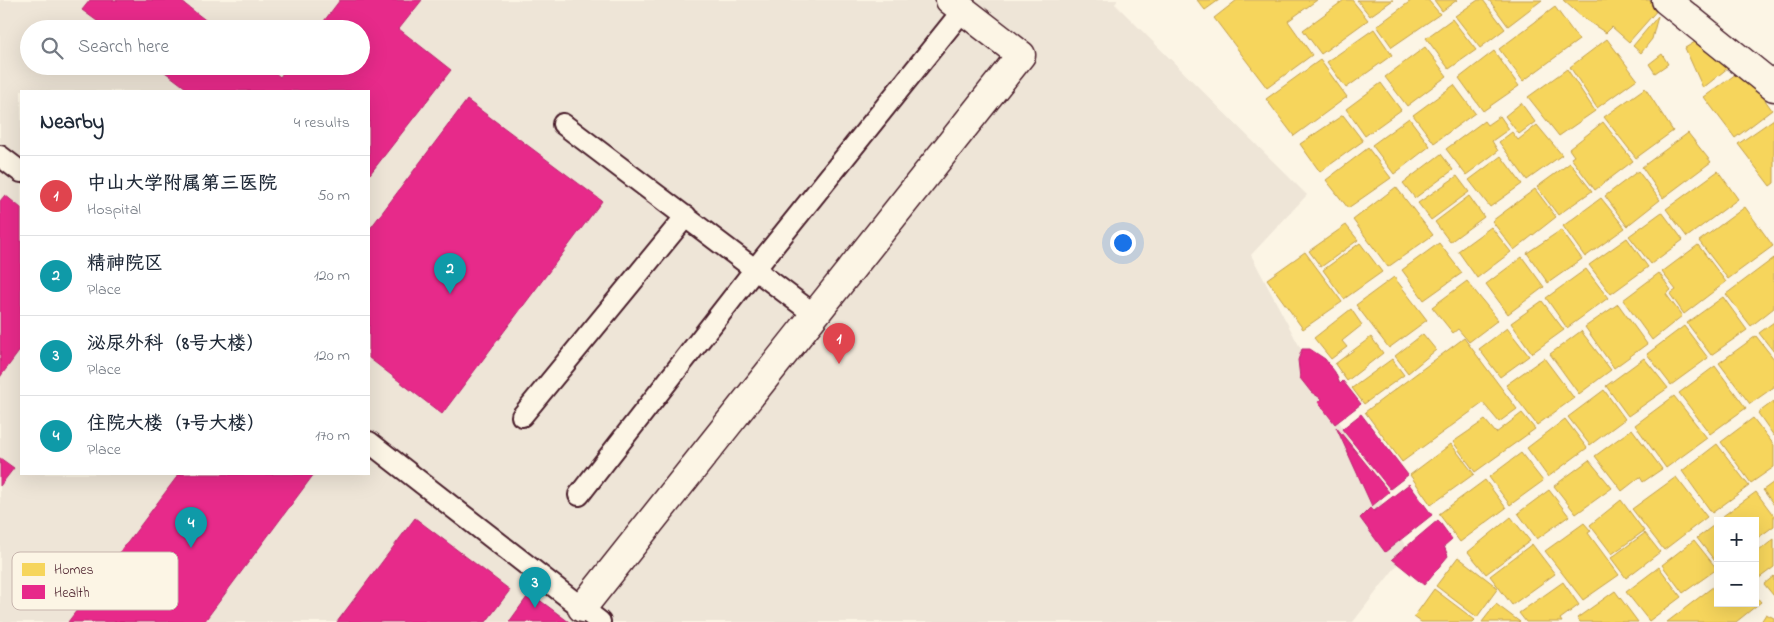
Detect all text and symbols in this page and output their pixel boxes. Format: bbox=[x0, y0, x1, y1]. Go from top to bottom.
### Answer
search box bbox=[20, 20, 370, 75]
icon: search bbox=[38, 34, 66, 62]
text: Search here bbox=[78, 34, 169, 61]
text: Nearby bbox=[40, 108, 104, 138]
text: 4 results bbox=[294, 111, 350, 135]
text: 中山大学附属第三医院 bbox=[87, 171, 277, 198]
text: 1 bbox=[53, 184, 59, 208]
text: 50 m bbox=[318, 184, 350, 208]
text: Hospital bbox=[87, 198, 141, 222]
your location bbox=[1110, 230, 1136, 256]
text: 精神院区 bbox=[87, 251, 163, 278]
pin: 2 bbox=[434, 253, 466, 294]
text: 2 bbox=[52, 264, 60, 288]
text: 120 m bbox=[314, 264, 350, 288]
text: Place bbox=[87, 278, 121, 302]
pin: 1 bbox=[823, 323, 855, 364]
text: 泌尿外科（8号大楼） bbox=[87, 331, 265, 358]
text: 3 bbox=[53, 344, 59, 368]
text: 120 m bbox=[314, 344, 350, 368]
text: Place bbox=[87, 358, 121, 382]
text: 住院大楼（7号大楼） bbox=[87, 411, 266, 438]
text: 4 bbox=[53, 424, 59, 448]
text: 170 m bbox=[315, 424, 350, 448]
text: Place bbox=[87, 438, 121, 462]
pin: 4 bbox=[175, 507, 207, 548]
map controls bbox=[1714, 517, 1759, 607]
button: + bbox=[1714, 517, 1759, 562]
legend bbox=[12, 552, 178, 610]
text: Homes bbox=[54, 560, 94, 581]
button: − bbox=[1714, 562, 1759, 607]
pin: 3 bbox=[519, 567, 551, 608]
text: Health bbox=[54, 583, 90, 604]

